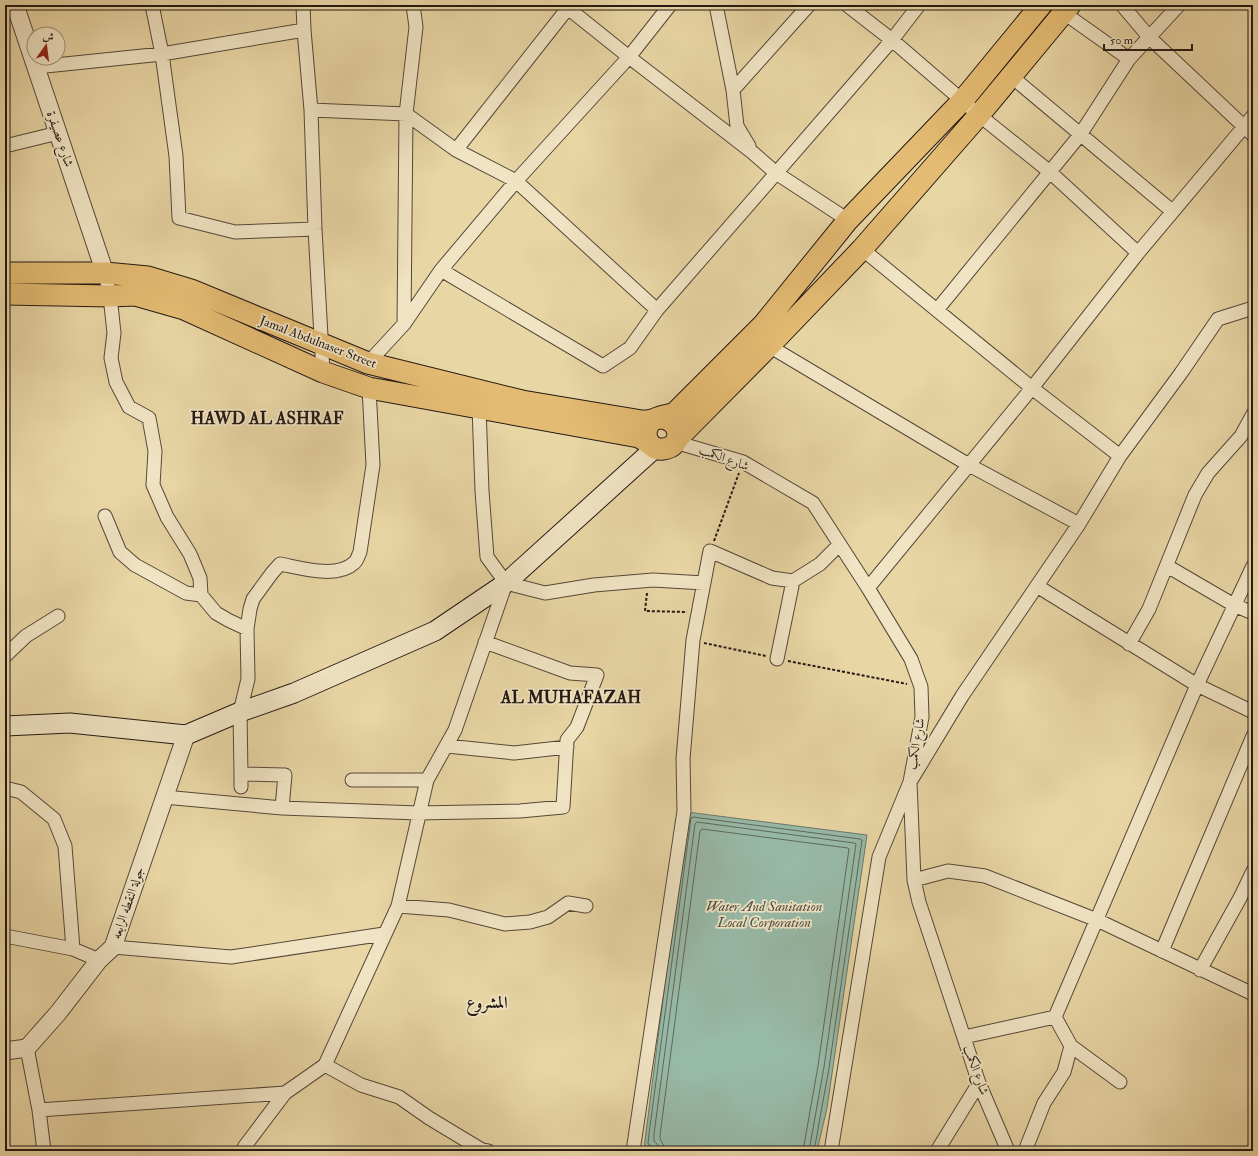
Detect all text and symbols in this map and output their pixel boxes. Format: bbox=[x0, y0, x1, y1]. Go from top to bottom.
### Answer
north arrow bbox=[26, 26, 66, 66]
scale bar bbox=[1104, 26, 1192, 52]
text: ش bbox=[41, 29, 55, 44]
text: 50 m bbox=[1110, 33, 1134, 48]
street label: شارع عصيفرة bbox=[40, 109, 77, 170]
street label: Jamal Abdulnaser Street bbox=[256, 312, 379, 372]
district label: HAWD AL ASHRAF bbox=[191, 408, 344, 429]
street label: شارع الكمب bbox=[696, 442, 751, 477]
district label: AL MUHAFAZAH bbox=[500, 687, 641, 708]
street label: شارع الكمب bbox=[904, 717, 931, 772]
street label: جولة النقطه الرابعه bbox=[108, 865, 148, 941]
water label: Water And Sanitation Local Corporation bbox=[706, 898, 823, 931]
district label: المشروع bbox=[466, 992, 508, 1016]
street label: شارع الكمب bbox=[957, 1043, 992, 1098]

